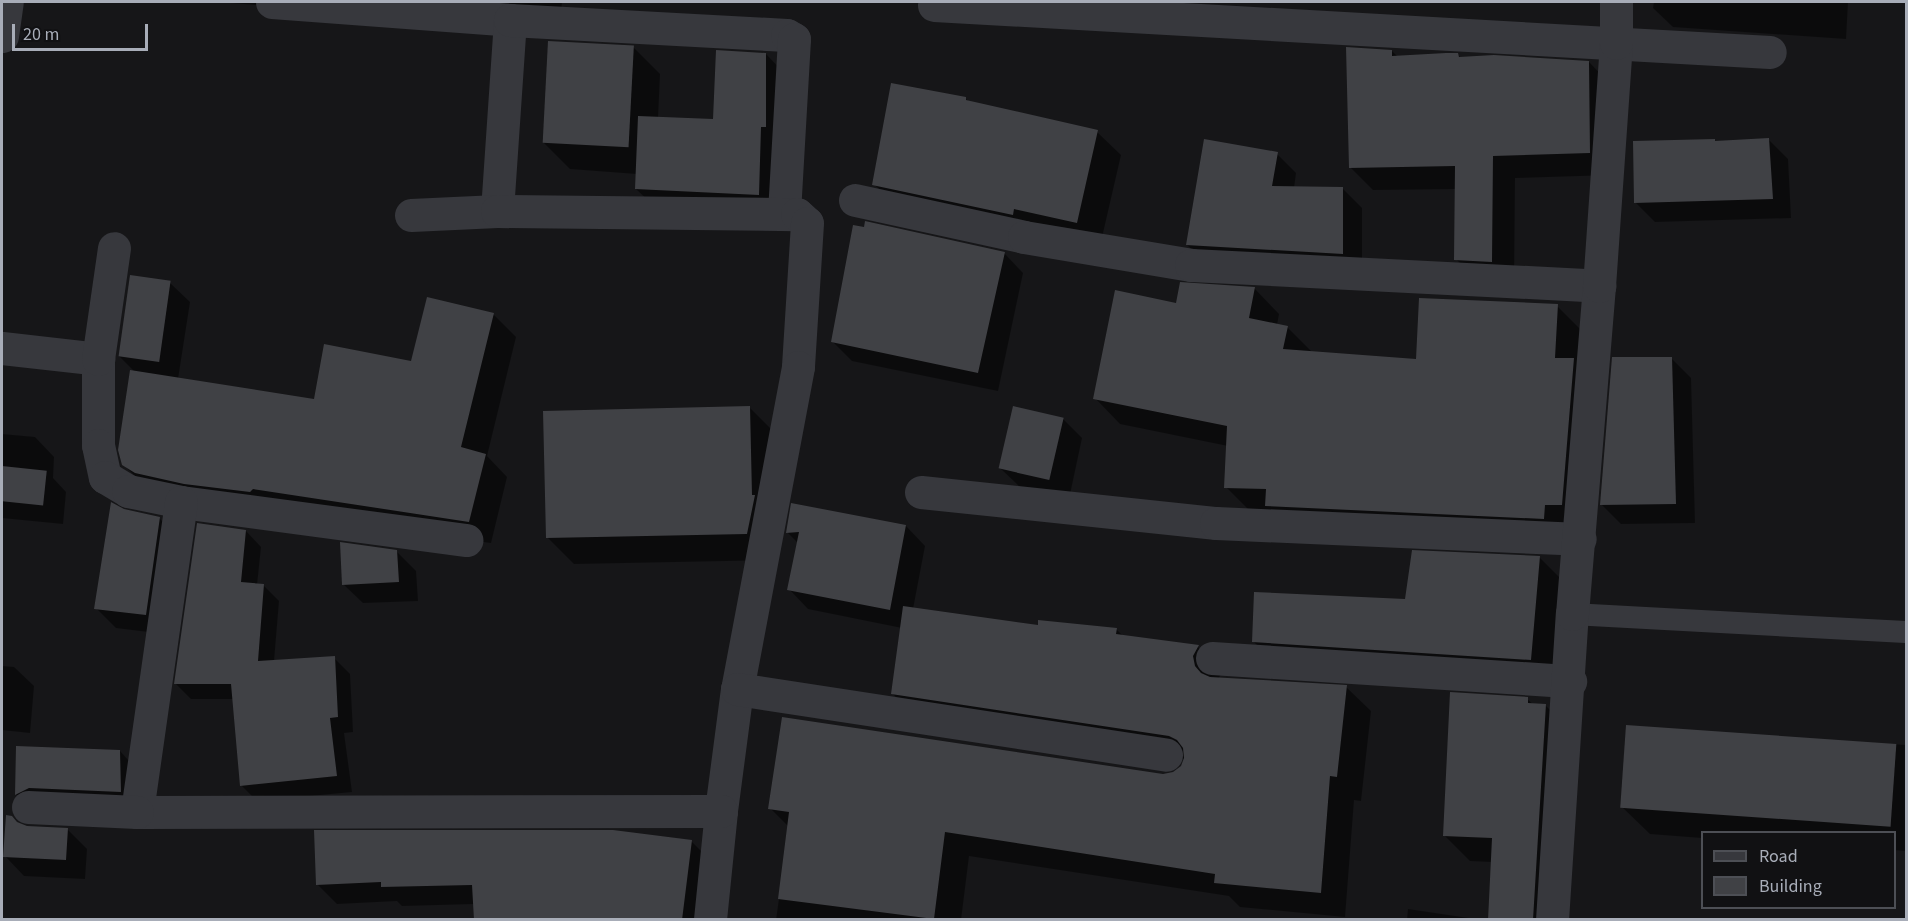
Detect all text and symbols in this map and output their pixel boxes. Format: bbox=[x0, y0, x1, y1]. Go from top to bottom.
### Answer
scale bar bbox=[15, 12, 152, 50]
text: 20 m bbox=[23, 22, 59, 47]
legend bbox=[1701, 831, 1896, 909]
text: Road bbox=[1759, 844, 1798, 869]
text: Building bbox=[1759, 874, 1822, 899]

